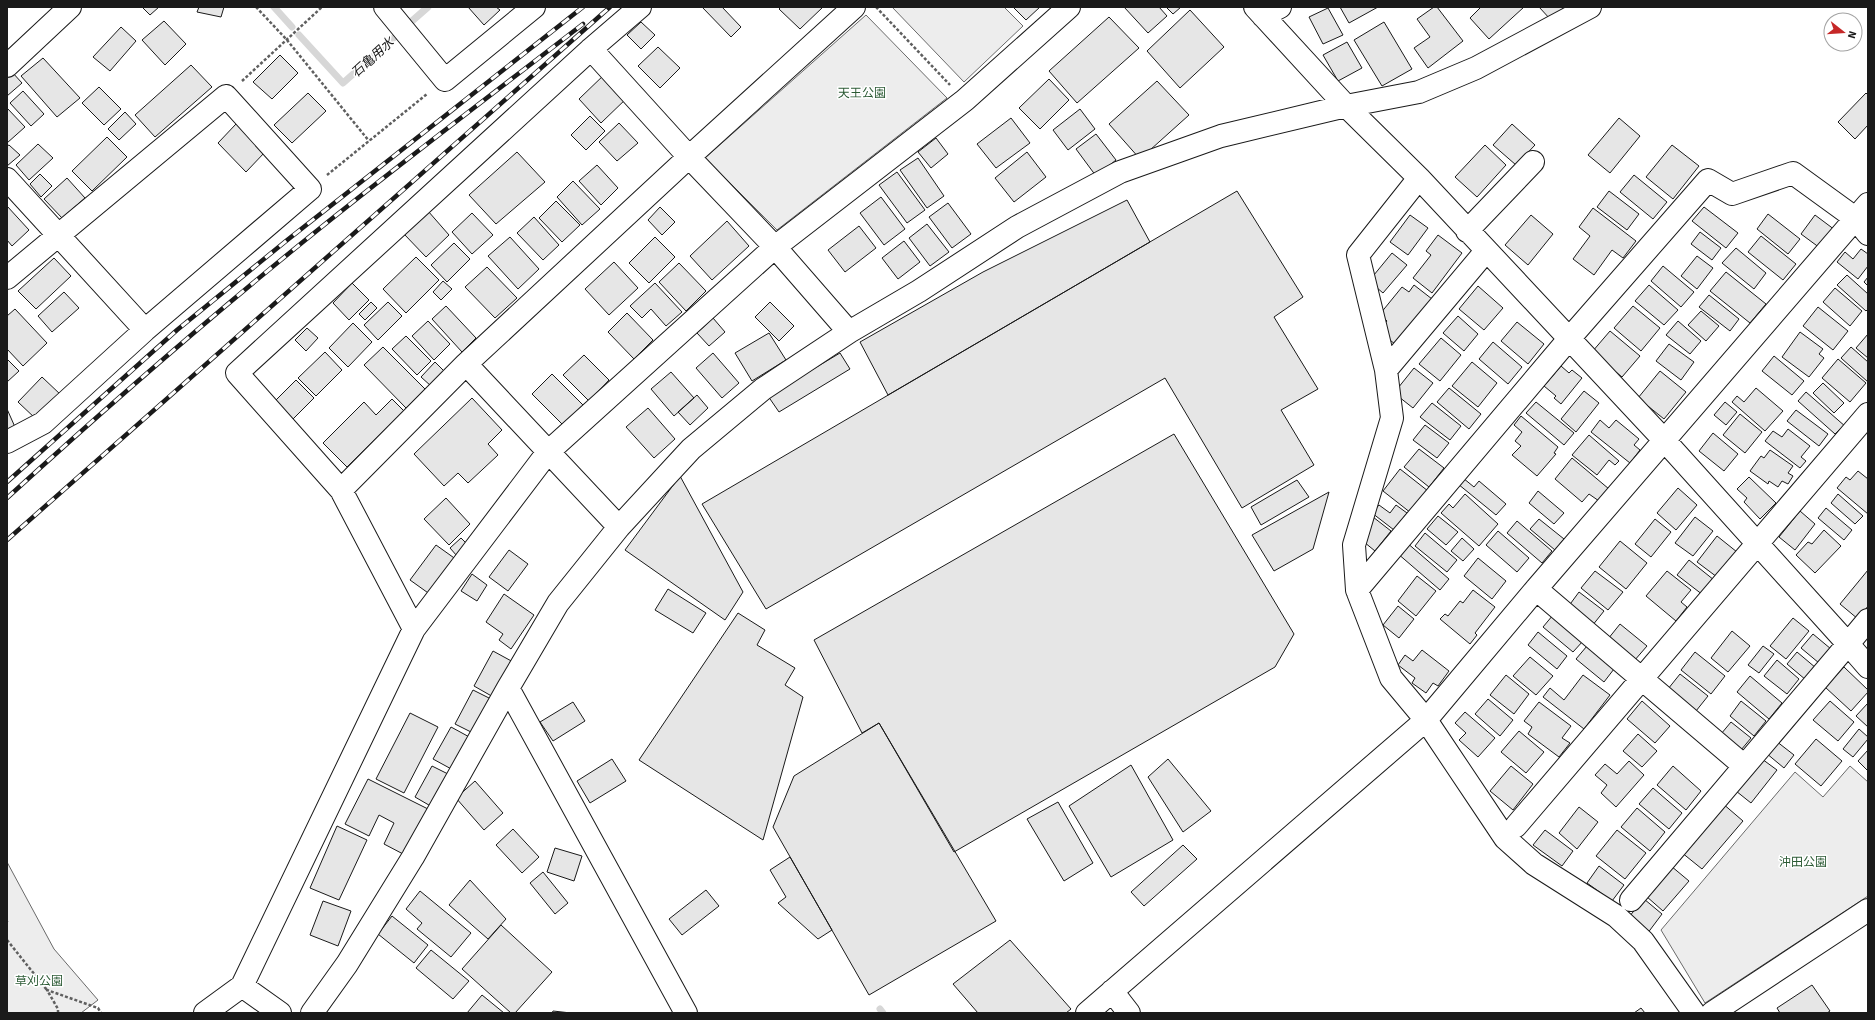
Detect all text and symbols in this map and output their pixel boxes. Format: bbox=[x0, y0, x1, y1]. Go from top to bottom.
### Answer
north arrow bbox=[1823, 12, 1863, 52]
text: N bbox=[1844, 29, 1860, 40]
water label: 石亀用水 bbox=[347, 32, 399, 82]
park label: 天王公園 bbox=[838, 85, 886, 102]
park label: 沖田公園 bbox=[1779, 854, 1827, 871]
park label: 草刈公園 bbox=[15, 973, 63, 990]

